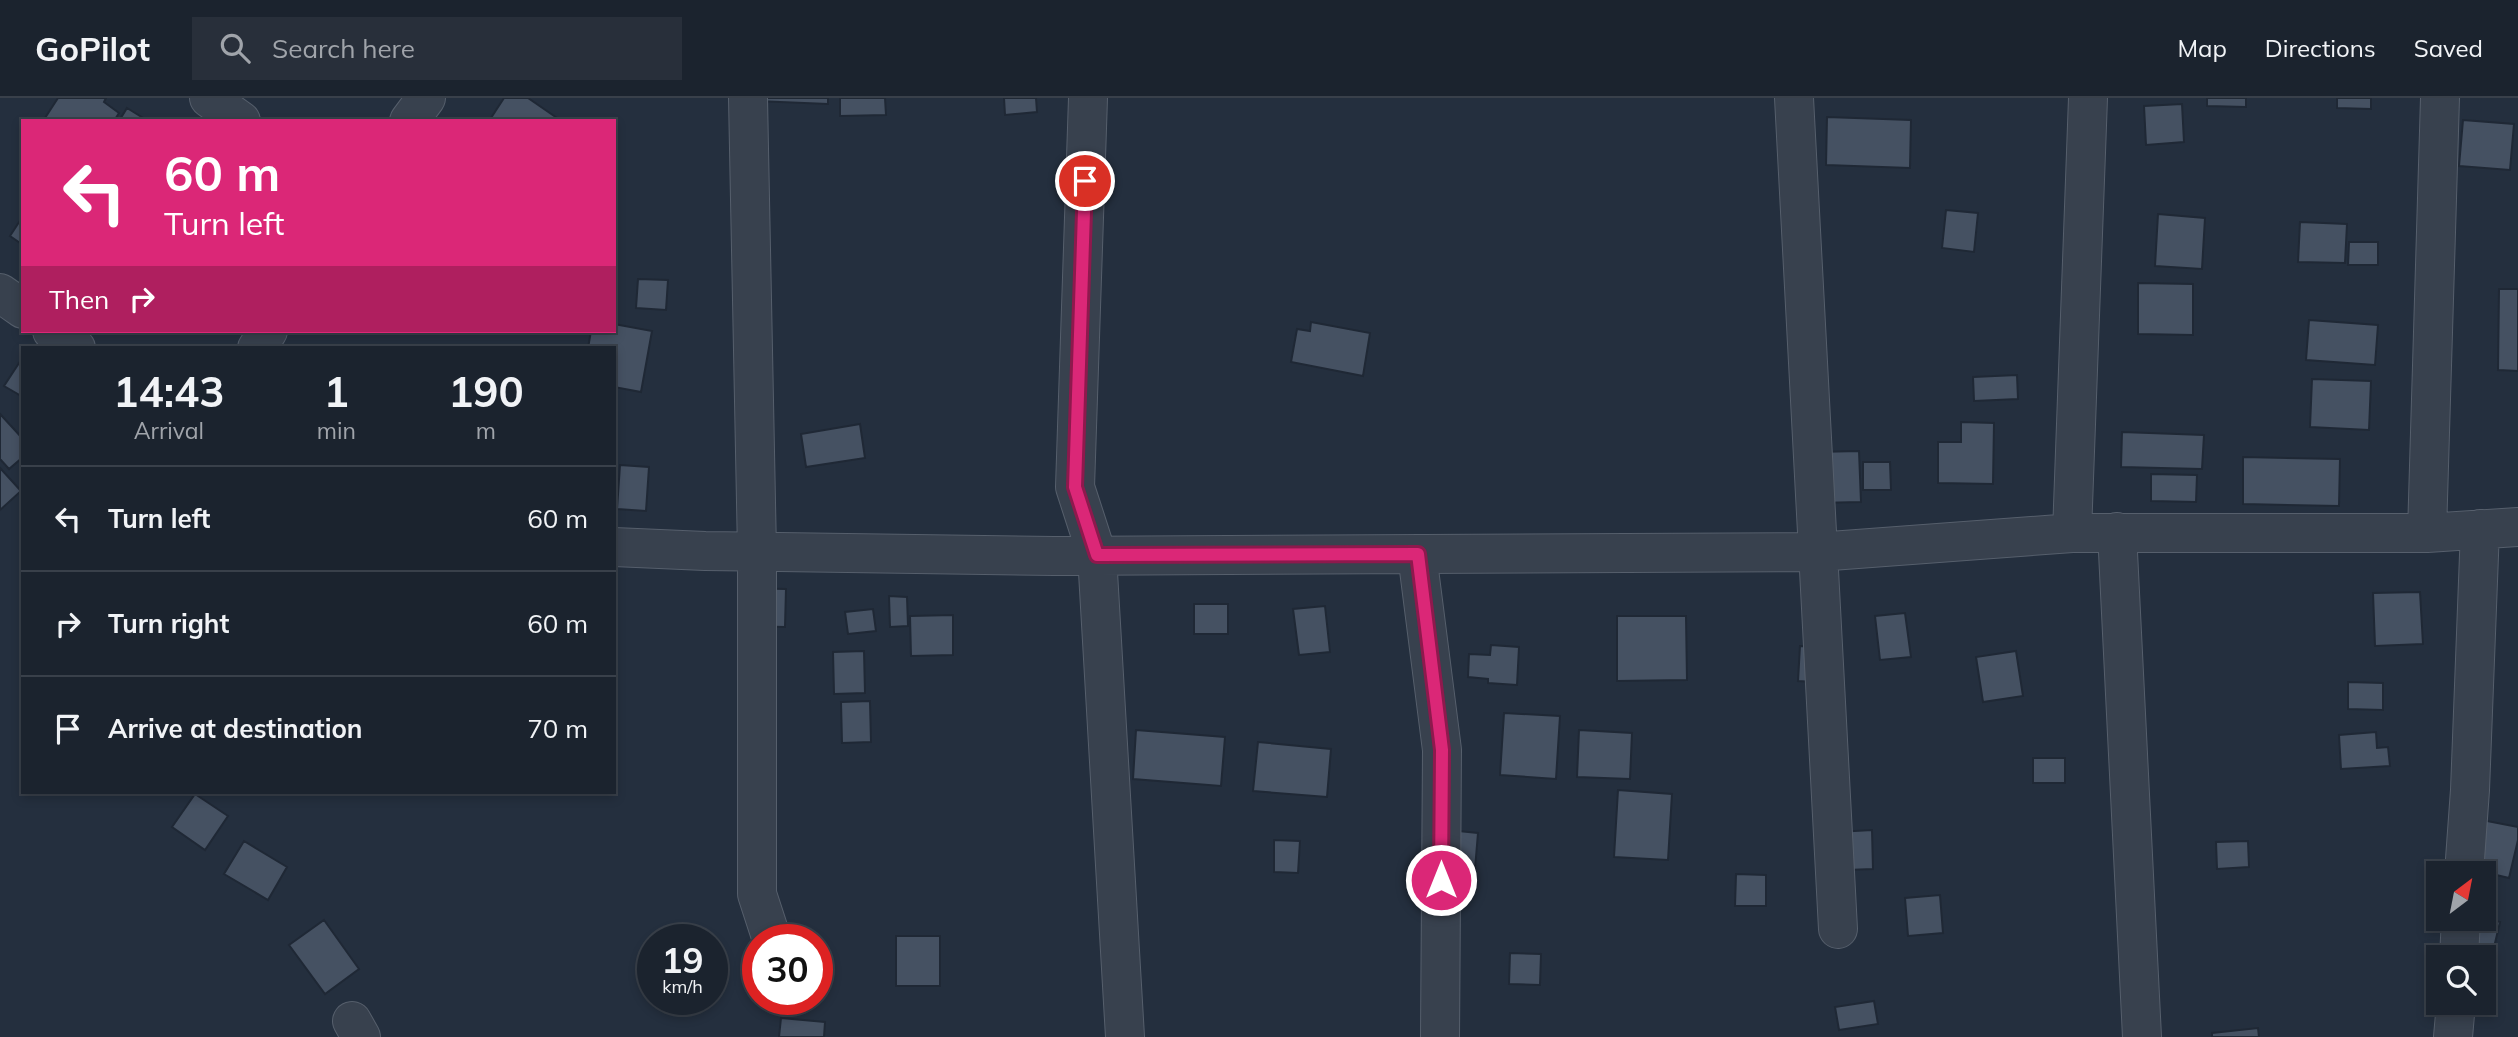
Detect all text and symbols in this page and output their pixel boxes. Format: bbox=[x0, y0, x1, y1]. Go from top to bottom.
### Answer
search box bbox=[192, 17, 682, 80]
text: GoPilot bbox=[35, 28, 150, 69]
icon: search bbox=[216, 29, 254, 67]
text: Search here bbox=[272, 32, 415, 65]
text: Map bbox=[2177, 33, 2227, 63]
text: Directions bbox=[2265, 33, 2376, 63]
text: Saved bbox=[2414, 33, 2483, 63]
text: 60 m bbox=[164, 142, 280, 203]
icon: left bbox=[49, 147, 140, 238]
pin bbox=[1055, 151, 1115, 211]
icon: arrive bbox=[1066, 162, 1104, 200]
text: Turn left bbox=[164, 203, 284, 243]
icon: right bbox=[123, 280, 161, 318]
text: Then bbox=[49, 283, 109, 316]
text: 14:43 bbox=[113, 365, 224, 418]
text: 1 bbox=[324, 365, 349, 418]
text: 190 bbox=[448, 365, 524, 418]
text: Arrival bbox=[134, 416, 204, 445]
text: min bbox=[317, 416, 356, 445]
text: m bbox=[476, 416, 496, 445]
icon: left bbox=[49, 500, 87, 538]
text: Turn left bbox=[108, 502, 210, 535]
text: 60 m bbox=[527, 502, 588, 535]
icon: right bbox=[49, 605, 87, 643]
text: Turn right bbox=[108, 607, 229, 640]
text: 60 m bbox=[527, 607, 588, 640]
icon: arrive bbox=[49, 710, 87, 748]
text: Arrive at destination bbox=[108, 712, 363, 745]
text: 70 m bbox=[527, 712, 588, 745]
position arrow bbox=[1404, 843, 1478, 917]
north arrow bbox=[2426, 861, 2496, 931]
map controls bbox=[2426, 861, 2496, 1015]
speed limit sign: 30 bbox=[742, 924, 833, 1015]
text: 19 bbox=[661, 938, 704, 982]
button: search bbox=[2426, 945, 2496, 1015]
text: km/h bbox=[662, 975, 703, 998]

